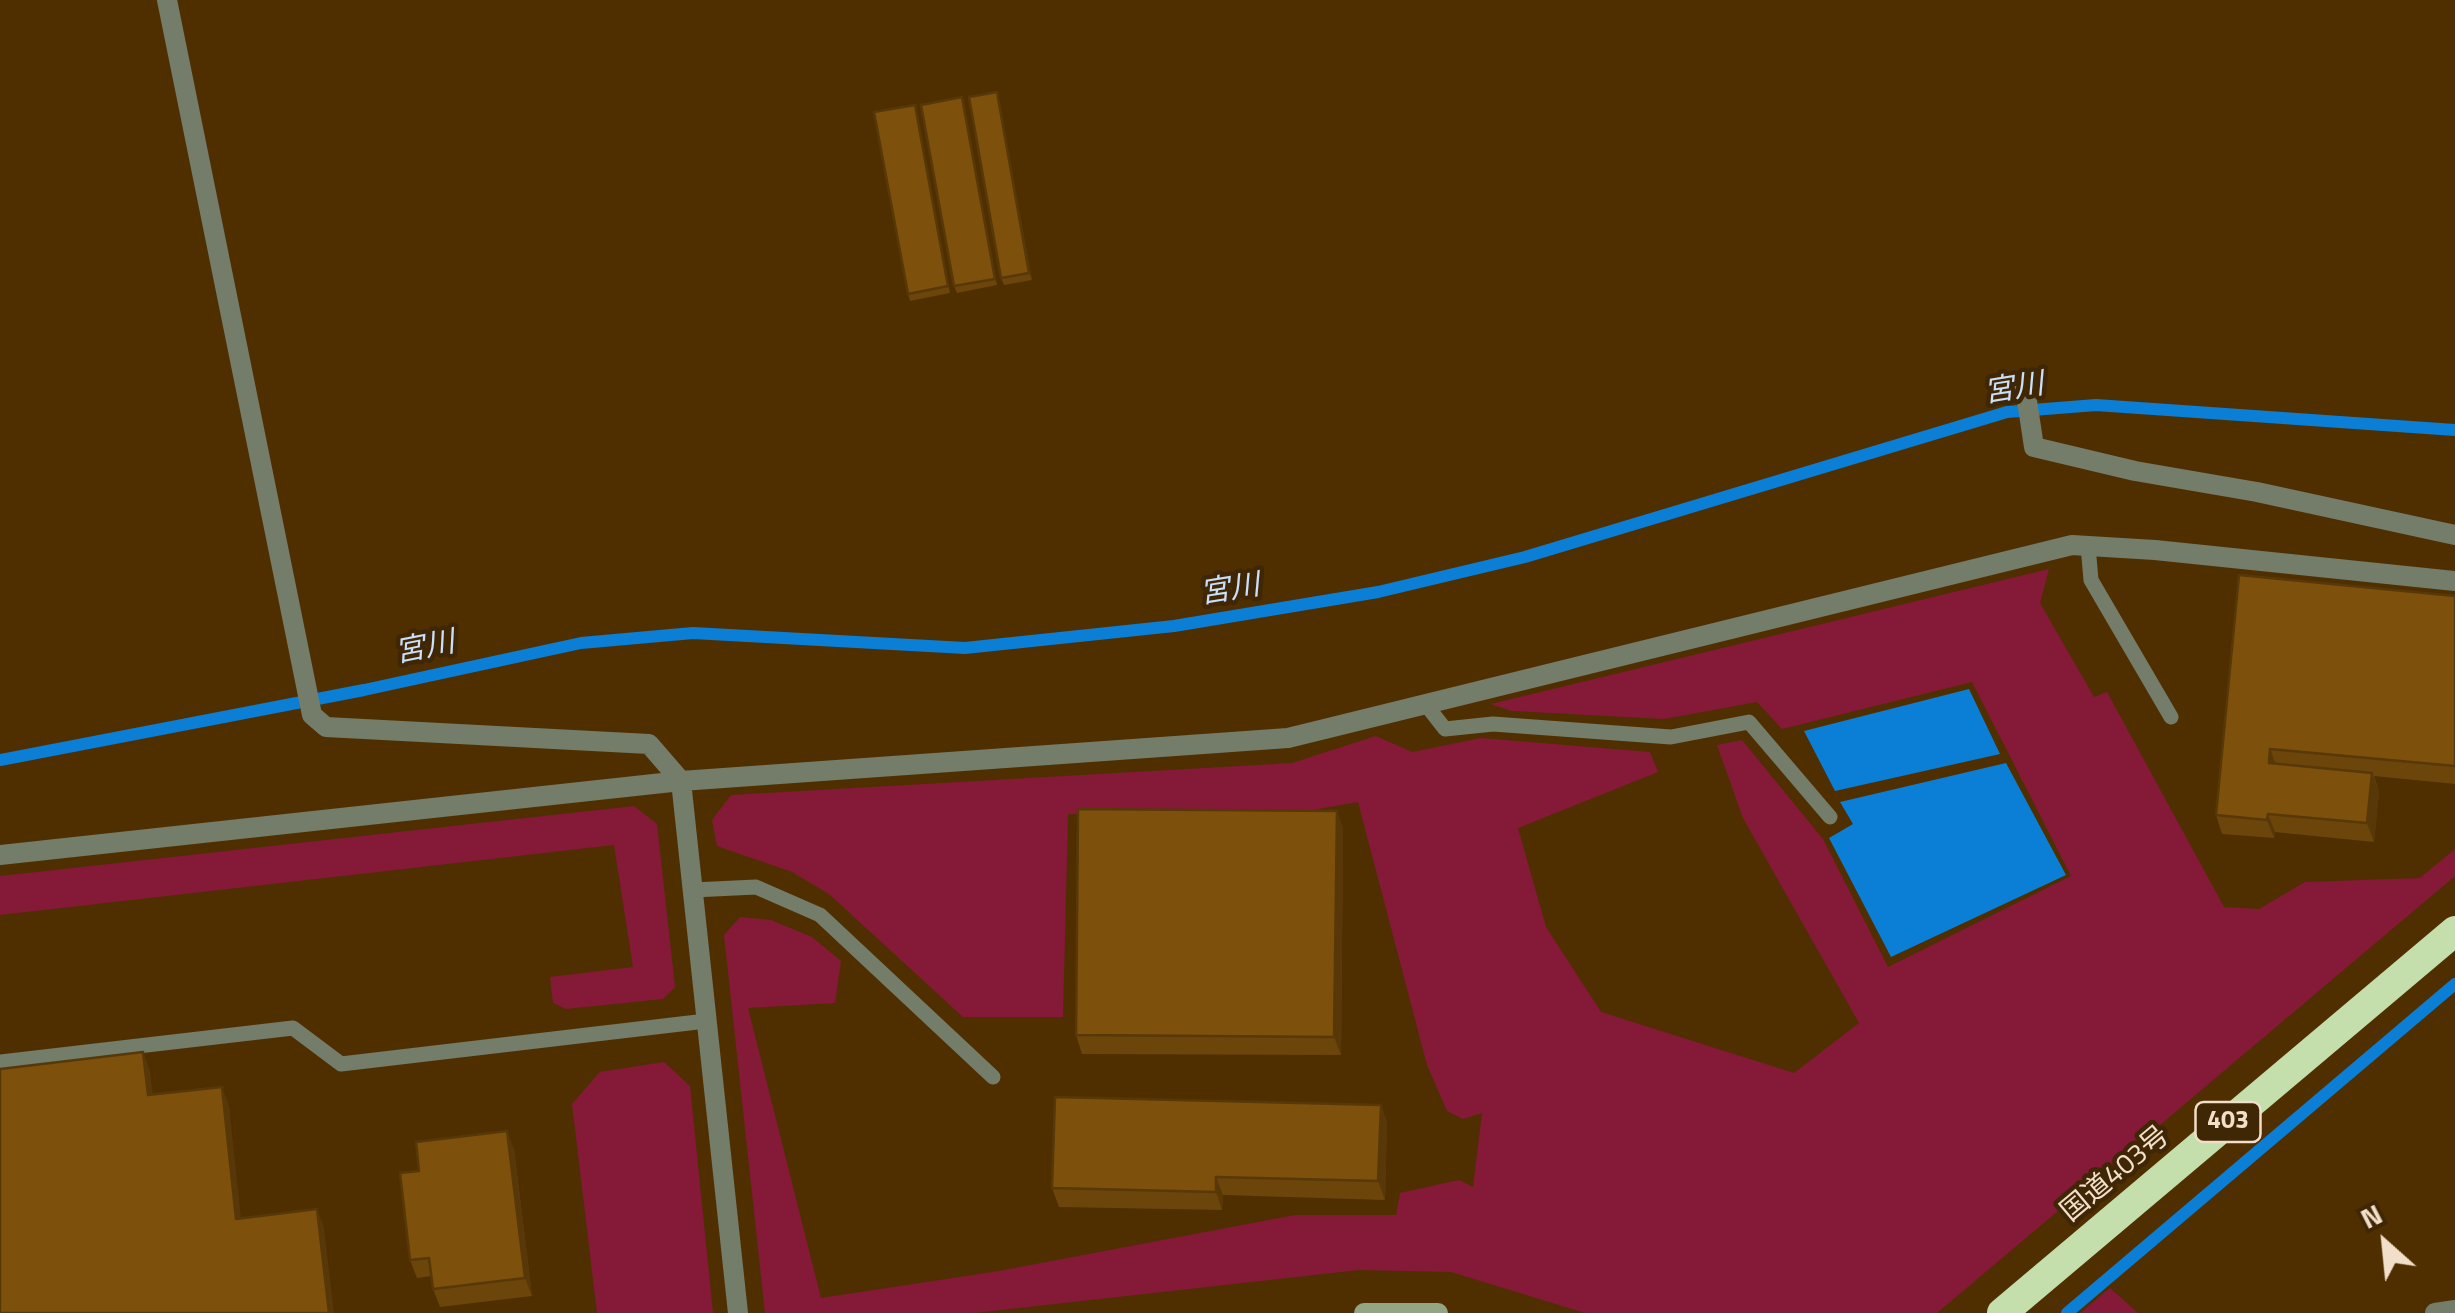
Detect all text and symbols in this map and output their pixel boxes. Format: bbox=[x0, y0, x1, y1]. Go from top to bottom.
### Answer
water label: 宮川 bbox=[1982, 368, 2046, 412]
water label: 宮川 bbox=[1198, 569, 1262, 613]
water label: 宮川 bbox=[392, 626, 458, 672]
road number: 403 bbox=[2196, 1102, 2260, 1142]
street label: 国道403号 bbox=[2055, 1120, 2177, 1230]
text: N bbox=[2353, 1192, 2390, 1239]
north arrow bbox=[2335, 1193, 2435, 1293]

